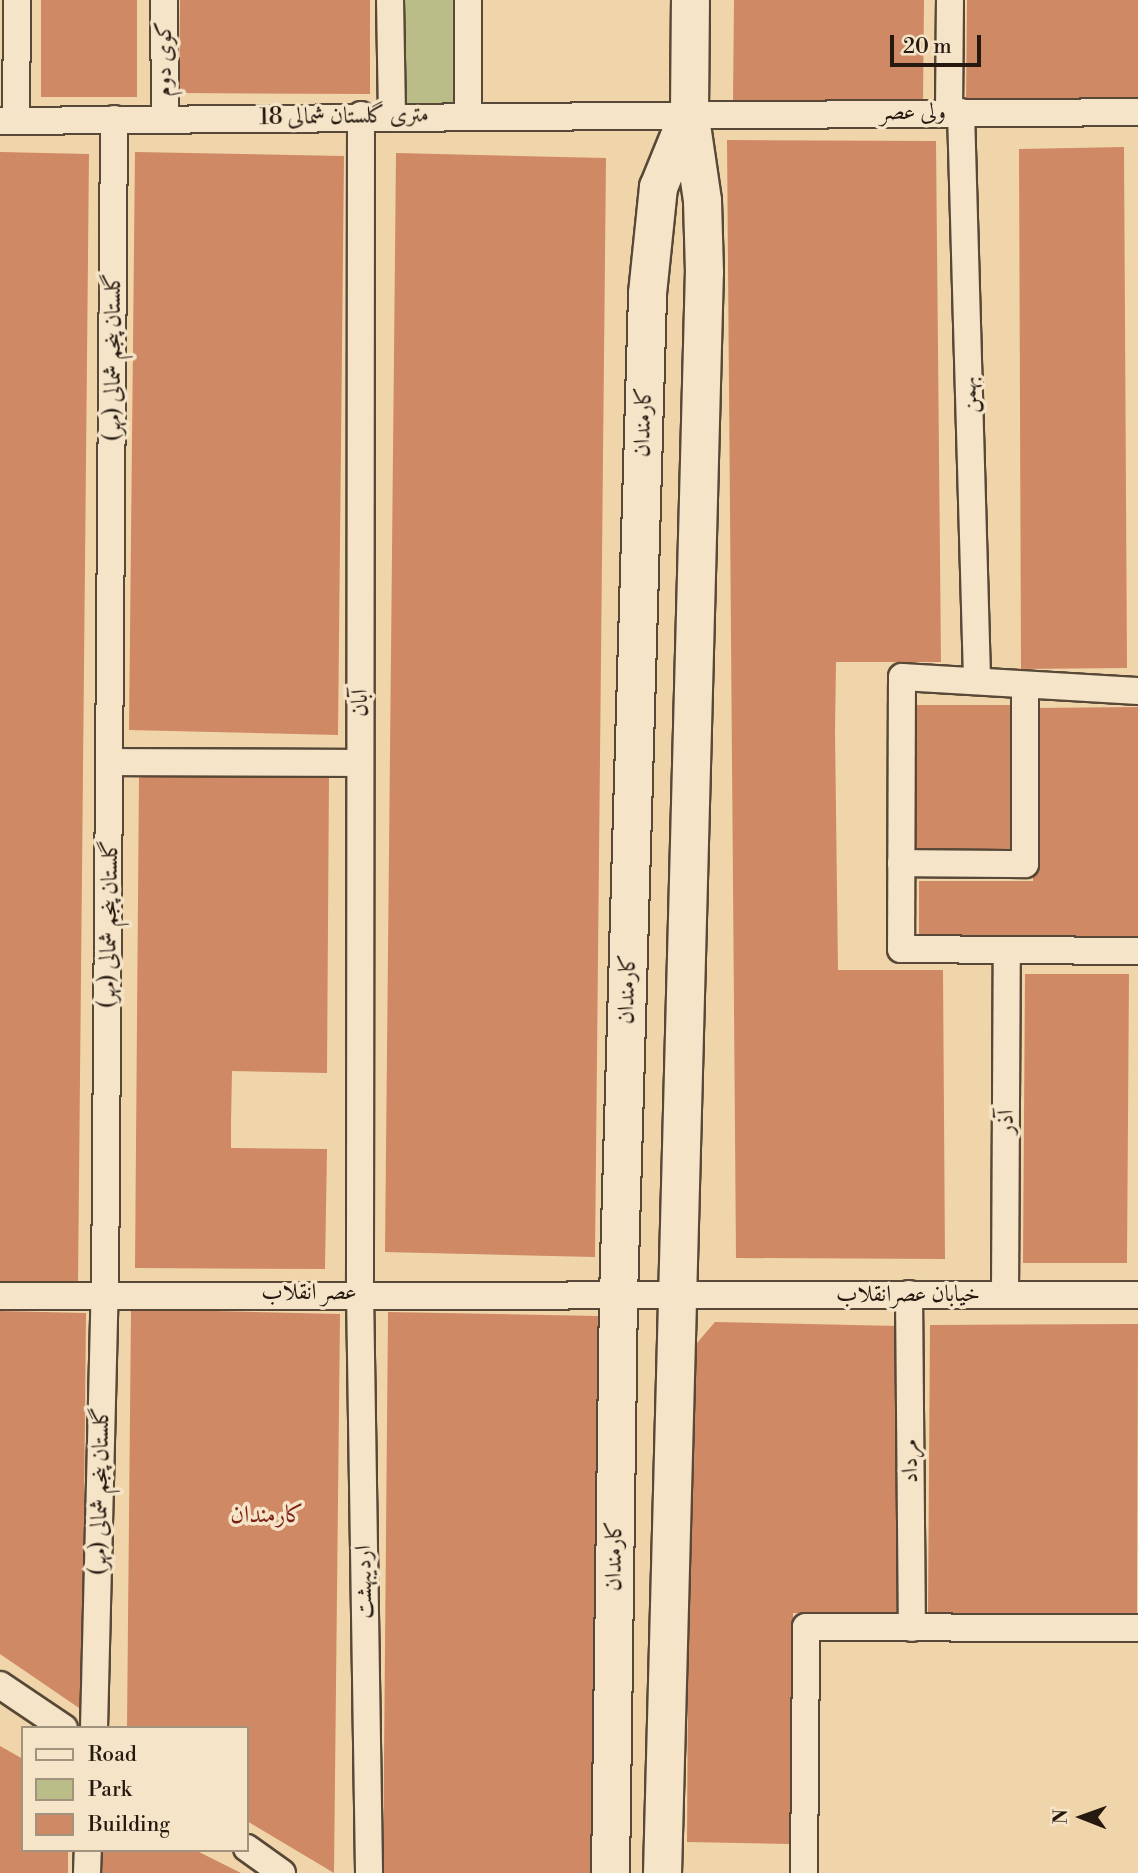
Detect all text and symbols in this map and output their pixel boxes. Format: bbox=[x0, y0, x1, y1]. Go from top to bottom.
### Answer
street label: کوی دوم bbox=[150, 21, 178, 97]
scale bar bbox=[893, 21, 984, 65]
text: 20 m bbox=[903, 34, 952, 60]
street label: ولی عصر bbox=[880, 98, 946, 126]
street label: 18 متری گلستان شمالی bbox=[259, 101, 429, 131]
street label: گلستان پنجم شمالی (مهر) bbox=[99, 273, 127, 441]
street label: بهمن bbox=[955, 376, 983, 414]
street label: کارمندان bbox=[628, 386, 658, 458]
street label: آبان bbox=[346, 689, 374, 717]
street label: گلستان پنجم شمالی (مهر) bbox=[94, 839, 124, 1009]
street label: کارمندان bbox=[612, 953, 642, 1025]
street label: آذر bbox=[992, 1110, 1020, 1134]
street label: عصر انقلاب bbox=[261, 1278, 357, 1306]
street label: خیابان عصرانقلاب bbox=[836, 1280, 980, 1308]
street label: گلستان پنجم شمالی (مهر) bbox=[85, 1406, 115, 1576]
street label: مرداد bbox=[896, 1438, 924, 1484]
district label: کارمندان bbox=[230, 1502, 304, 1530]
street label: کارمندان bbox=[600, 1521, 628, 1591]
street label: اردیبهشت bbox=[350, 1545, 378, 1619]
legend bbox=[21, 1726, 248, 1852]
text: Road bbox=[88, 1742, 137, 1768]
text: Park bbox=[88, 1777, 132, 1803]
north arrow bbox=[1047, 1782, 1117, 1852]
text: N bbox=[1049, 1809, 1073, 1824]
text: Building bbox=[88, 1812, 170, 1838]

